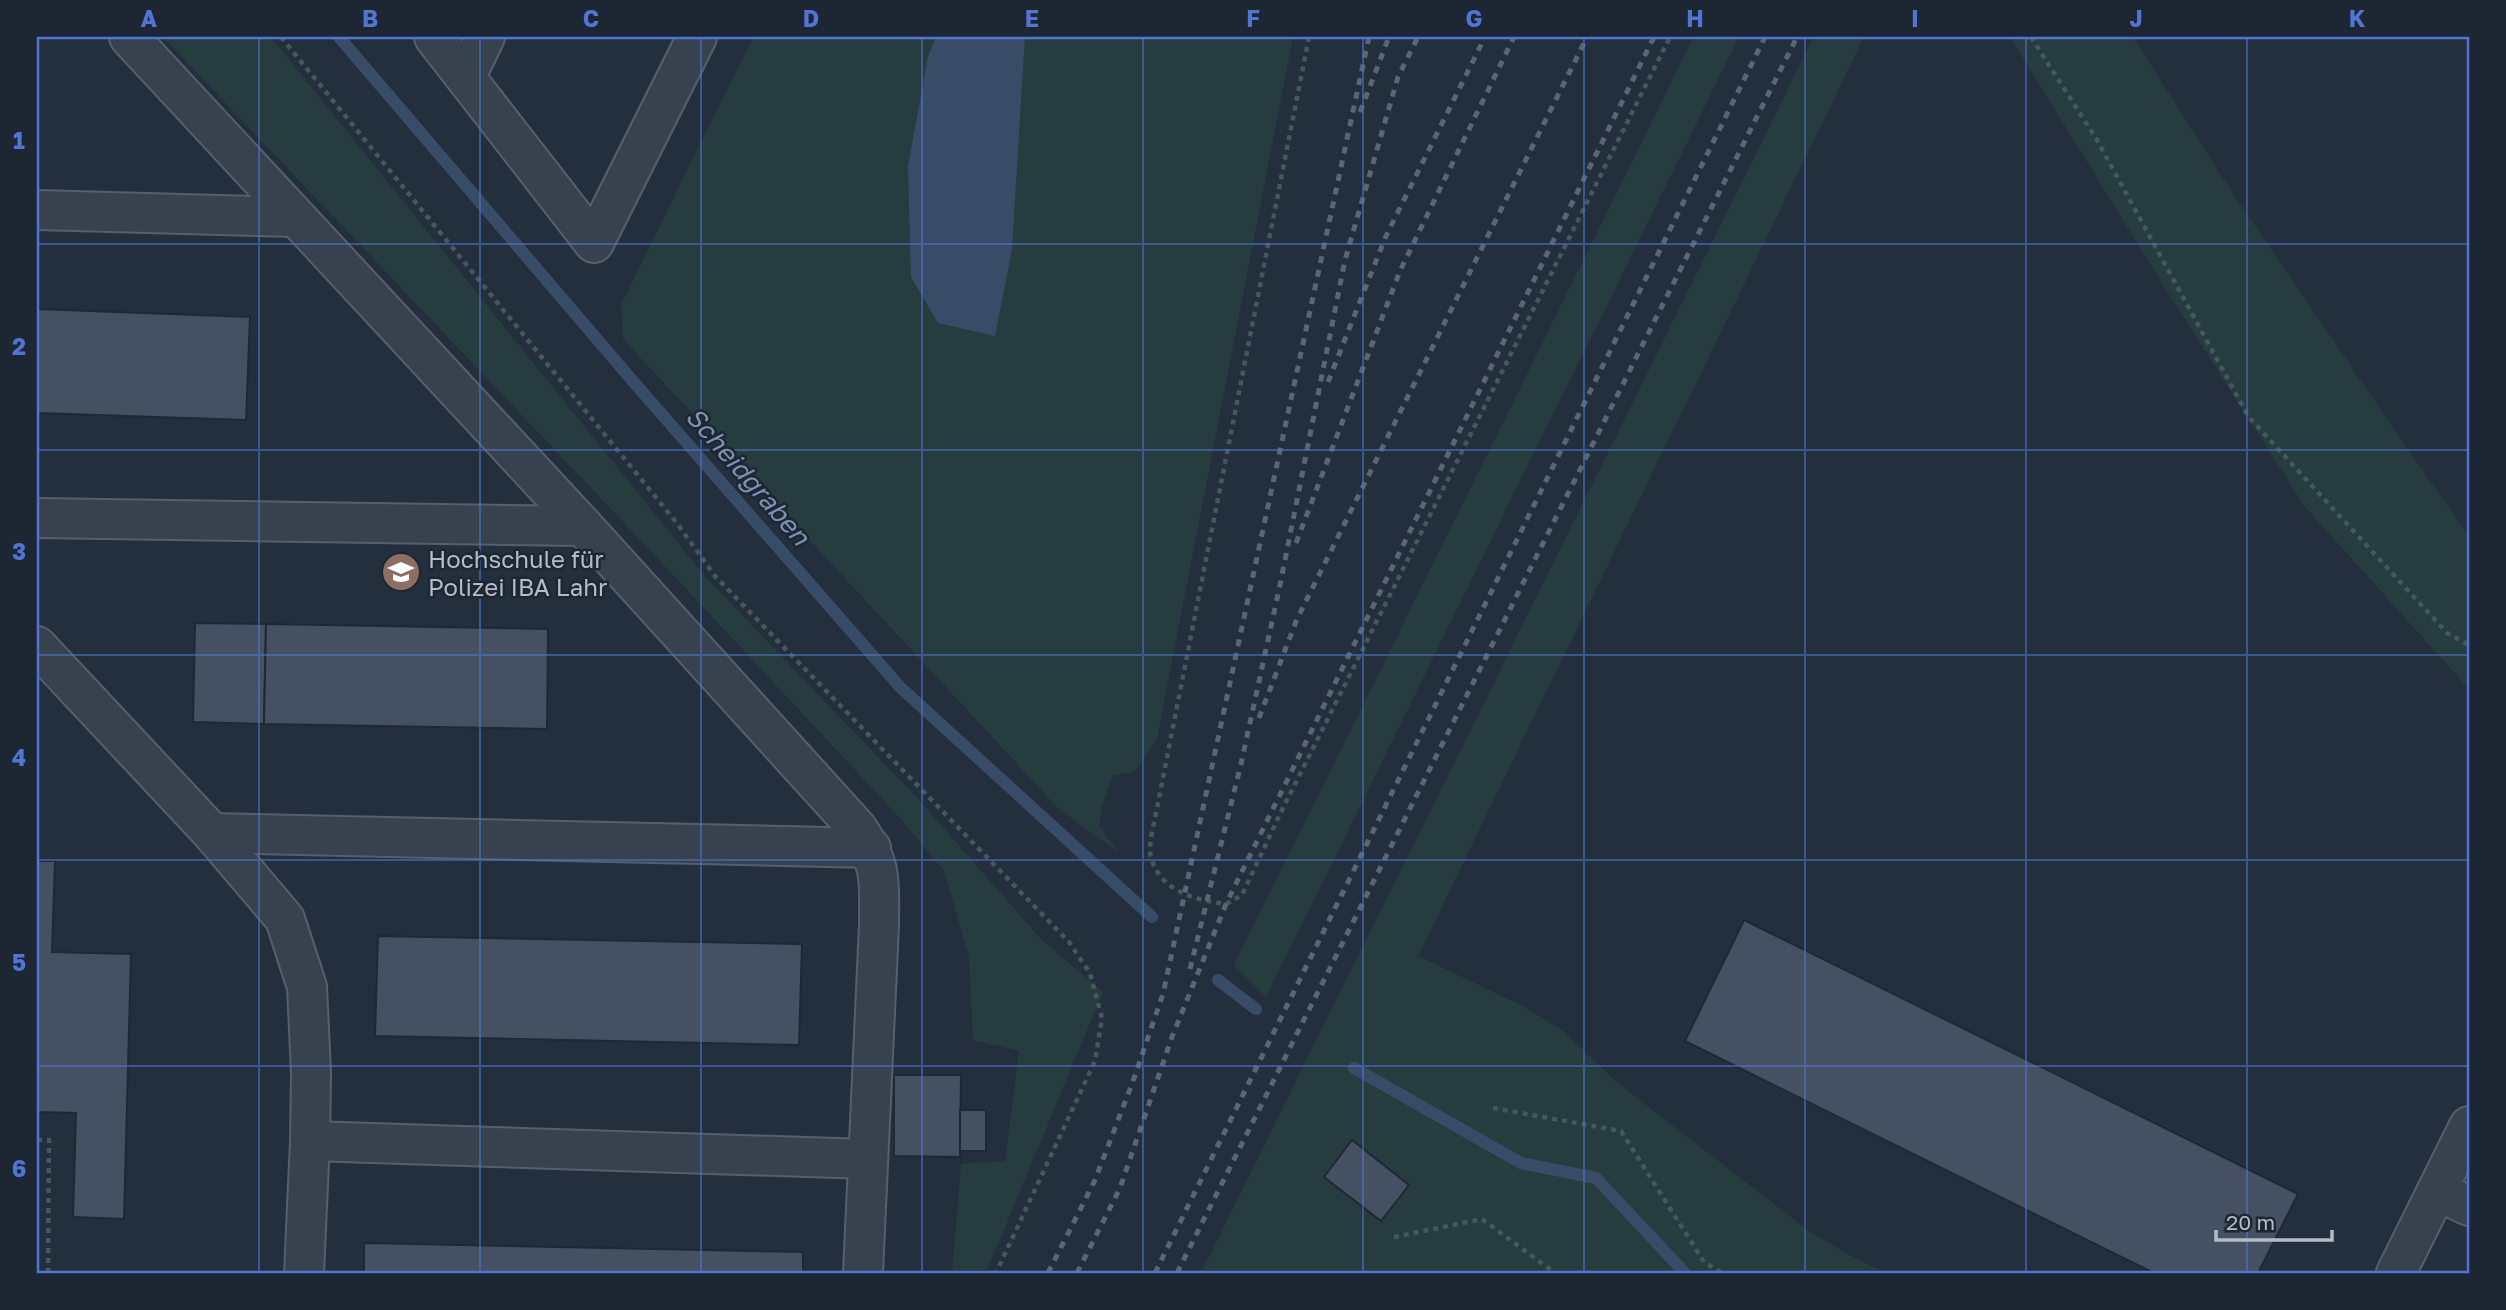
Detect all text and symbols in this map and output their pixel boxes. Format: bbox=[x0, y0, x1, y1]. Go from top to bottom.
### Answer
text: A bbox=[141, 4, 158, 32]
text: B bbox=[362, 4, 378, 32]
text: C bbox=[583, 4, 599, 32]
text: D bbox=[803, 4, 819, 32]
text: E bbox=[1025, 4, 1039, 32]
text: F bbox=[1246, 4, 1260, 32]
text: G bbox=[1466, 4, 1482, 32]
text: H bbox=[1686, 4, 1704, 32]
text: I bbox=[1911, 4, 1919, 32]
text: J bbox=[2129, 4, 2143, 32]
text: K bbox=[2349, 4, 2366, 32]
text: 1 bbox=[13, 126, 25, 154]
text: 2 bbox=[12, 332, 26, 360]
water label: Scheidgraben bbox=[680, 401, 817, 552]
text: 3 bbox=[12, 537, 26, 565]
place label: Hochschule für Polizei IBA Lahr bbox=[428, 544, 607, 601]
school or university icon: Hochschule für Polizei IBA Lahr bbox=[380, 551, 422, 593]
text: 4 bbox=[12, 743, 26, 771]
text: 5 bbox=[12, 948, 26, 976]
text: 6 bbox=[12, 1154, 26, 1182]
scale bar bbox=[2216, 1198, 2331, 1242]
text: 20 m bbox=[2226, 1209, 2275, 1235]

